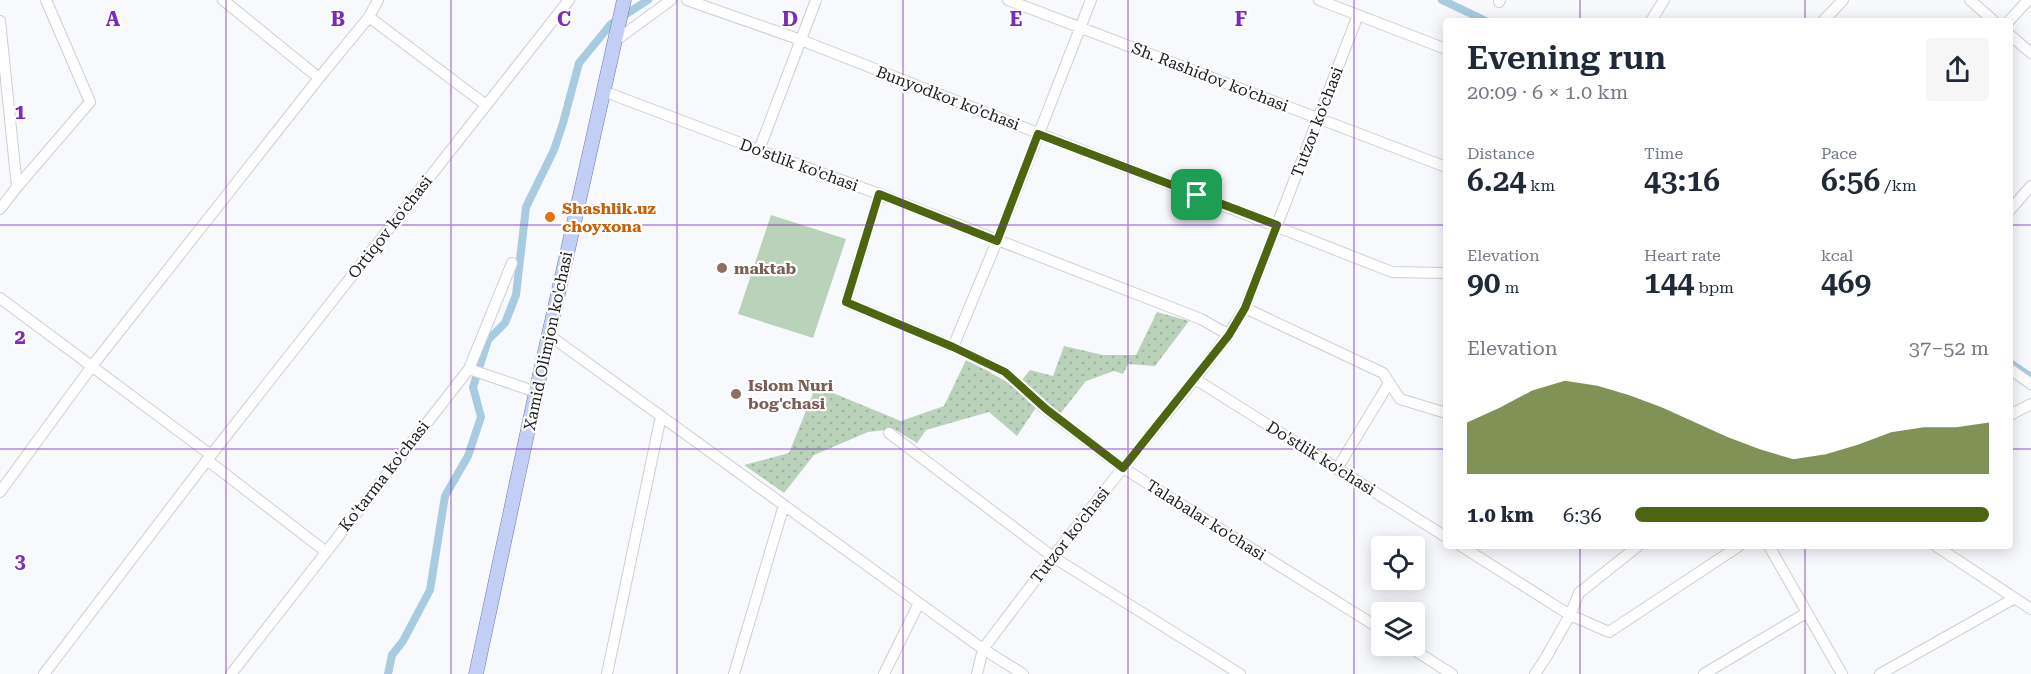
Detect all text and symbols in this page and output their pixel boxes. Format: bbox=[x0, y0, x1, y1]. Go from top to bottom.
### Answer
text: A bbox=[106, 7, 121, 31]
text: B bbox=[331, 7, 345, 31]
text: C bbox=[557, 7, 571, 31]
text: D bbox=[782, 7, 798, 31]
text: E bbox=[1010, 7, 1023, 31]
text: F bbox=[1235, 7, 1247, 31]
street label: Sh. Rashidov ko'chasi bbox=[1129, 38, 1291, 116]
text: Evening run bbox=[1467, 38, 1666, 77]
button: share bbox=[1926, 38, 1989, 101]
street label: Bunyodkor ko'chasi bbox=[874, 62, 1022, 134]
street label: Tutzor ko'chasi bbox=[1287, 64, 1347, 180]
text: 20:09 · 6 × 1.0 km bbox=[1467, 80, 1628, 104]
text: 1 bbox=[14, 100, 26, 124]
street label: Do'stlik ko'chasi bbox=[737, 135, 861, 195]
text: Distance bbox=[1467, 144, 1535, 163]
text: Time bbox=[1644, 144, 1683, 163]
text: Pace bbox=[1821, 144, 1857, 163]
text: 6.24 bbox=[1467, 163, 1526, 198]
text: 43:16 bbox=[1644, 163, 1720, 198]
text: 6:56 bbox=[1821, 163, 1880, 198]
pin bbox=[1171, 169, 1222, 220]
street label: Ortiqov ko'chasi bbox=[344, 172, 436, 282]
text: km bbox=[1526, 176, 1555, 195]
text: /km bbox=[1880, 176, 1917, 195]
icon: arrive bbox=[1180, 178, 1213, 211]
place label: Shashlik.uz choyxona bbox=[562, 199, 656, 236]
marker: Shashlik.uz choyxona bbox=[543, 210, 557, 224]
text: Elevation bbox=[1467, 246, 1540, 265]
text: Heart rate bbox=[1644, 246, 1721, 265]
text: kcal bbox=[1821, 246, 1853, 265]
street label: Xamid Olimjon ko'chasi bbox=[520, 250, 576, 432]
place label: maktab bbox=[734, 259, 797, 278]
marker: maktab bbox=[715, 261, 729, 275]
text: 90 bbox=[1467, 265, 1501, 300]
text: 144 bbox=[1644, 265, 1694, 300]
text: 469 bbox=[1821, 265, 1871, 300]
text: m bbox=[1501, 278, 1519, 297]
text: bpm bbox=[1694, 278, 1734, 297]
text: 2 bbox=[14, 325, 26, 349]
text: Elevation bbox=[1467, 336, 1558, 360]
text: 37–52 m bbox=[1909, 336, 1989, 360]
place label: Islom Nuri bog'chasi bbox=[748, 376, 834, 413]
marker: Islom Nuri bog'chasi bbox=[729, 387, 743, 401]
street label: Ko'tarma ko'chasi bbox=[335, 417, 433, 535]
street label: Do'stlik ko'chasi bbox=[1263, 417, 1379, 499]
street label: Talabalar ko'chasi bbox=[1143, 476, 1269, 564]
street label: Tutzor ko'chasi bbox=[1027, 483, 1113, 587]
text: 1.0 km bbox=[1467, 503, 1534, 527]
text: 6:36 bbox=[1563, 503, 1602, 527]
map controls bbox=[1371, 536, 1425, 656]
button: locate bbox=[1371, 536, 1425, 590]
text: 3 bbox=[14, 549, 26, 573]
button: layers bbox=[1371, 602, 1425, 656]

